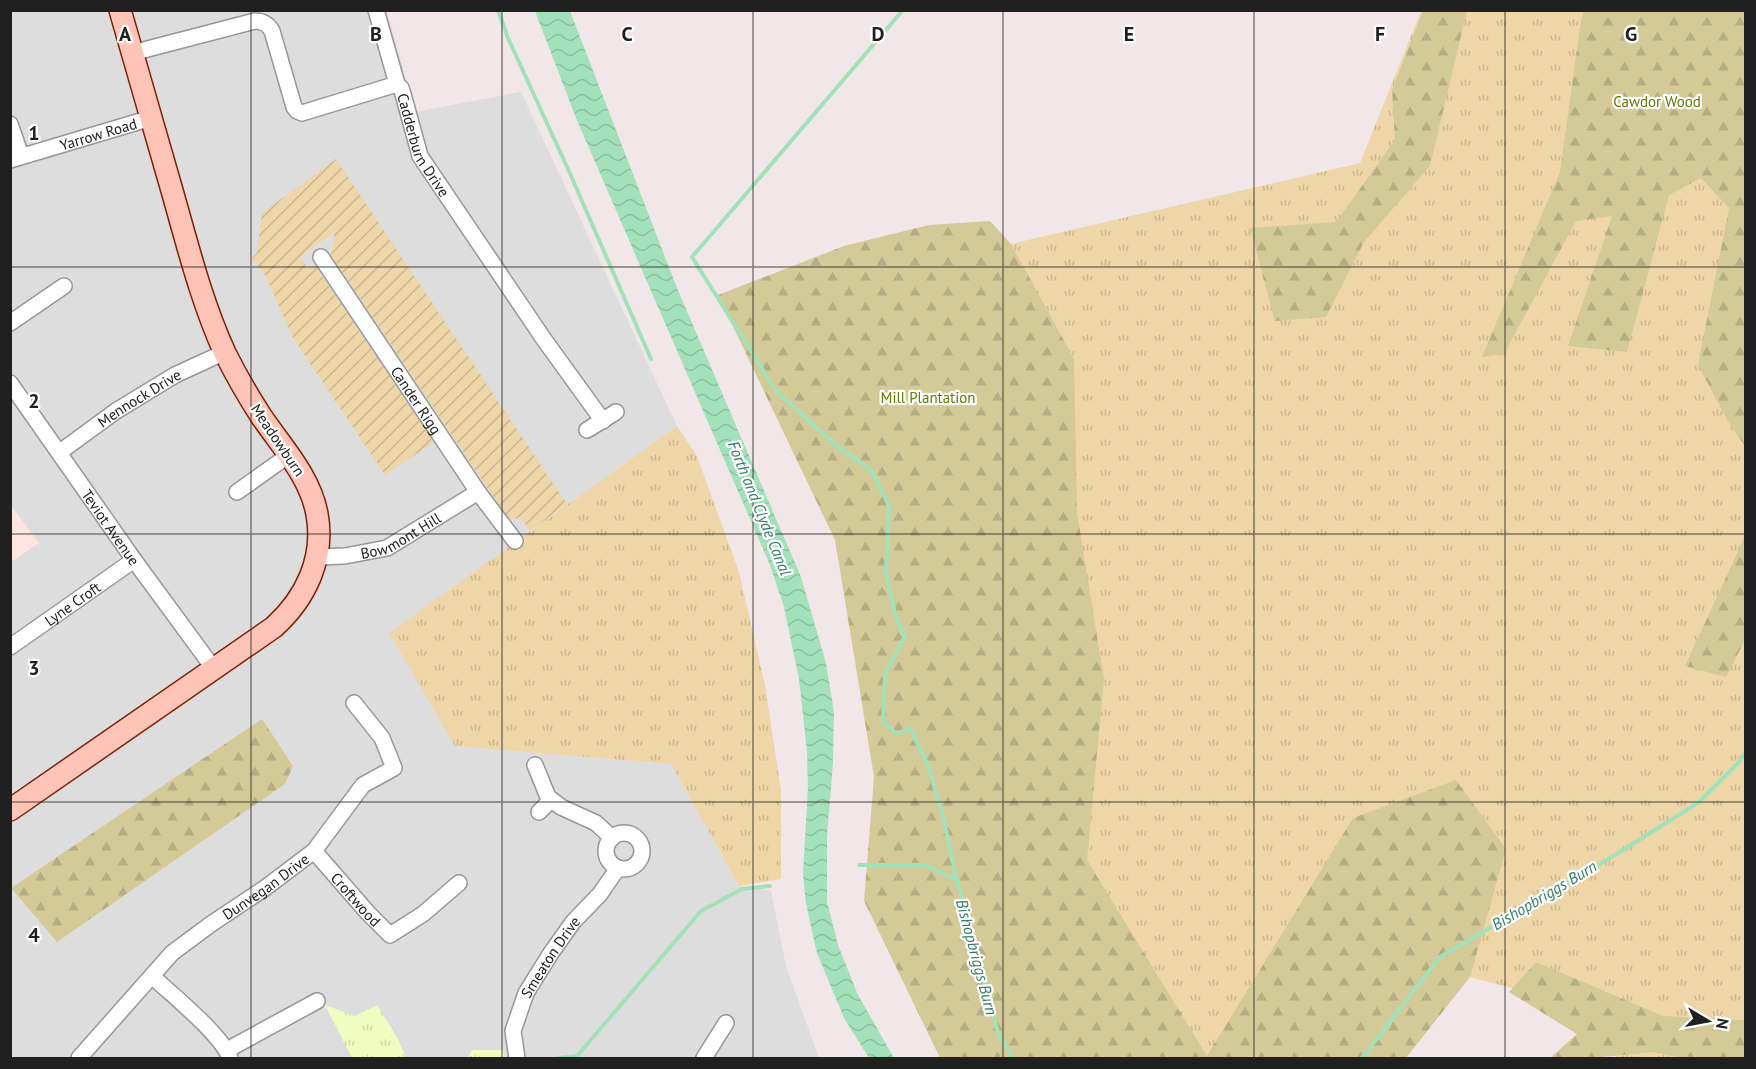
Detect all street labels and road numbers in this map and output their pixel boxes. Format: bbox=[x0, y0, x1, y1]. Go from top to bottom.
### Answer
street label: Cadderburn Drive bbox=[394, 91, 454, 200]
street label: Yarrow Road bbox=[57, 113, 139, 154]
street label: Cander Rigg bbox=[387, 362, 446, 438]
street label: Mennock Drive bbox=[93, 364, 184, 431]
street label: Meadowburn bbox=[247, 400, 309, 480]
street label: Teviot Avenue bbox=[78, 485, 144, 569]
street label: Bowmont Hill bbox=[359, 507, 445, 562]
street label: Lyne Croft bbox=[41, 577, 104, 630]
street label: Dunvegan Drive bbox=[218, 849, 312, 924]
street label: Croftwood bbox=[327, 868, 385, 930]
street label: Smeaton Drive bbox=[516, 912, 584, 1001]

